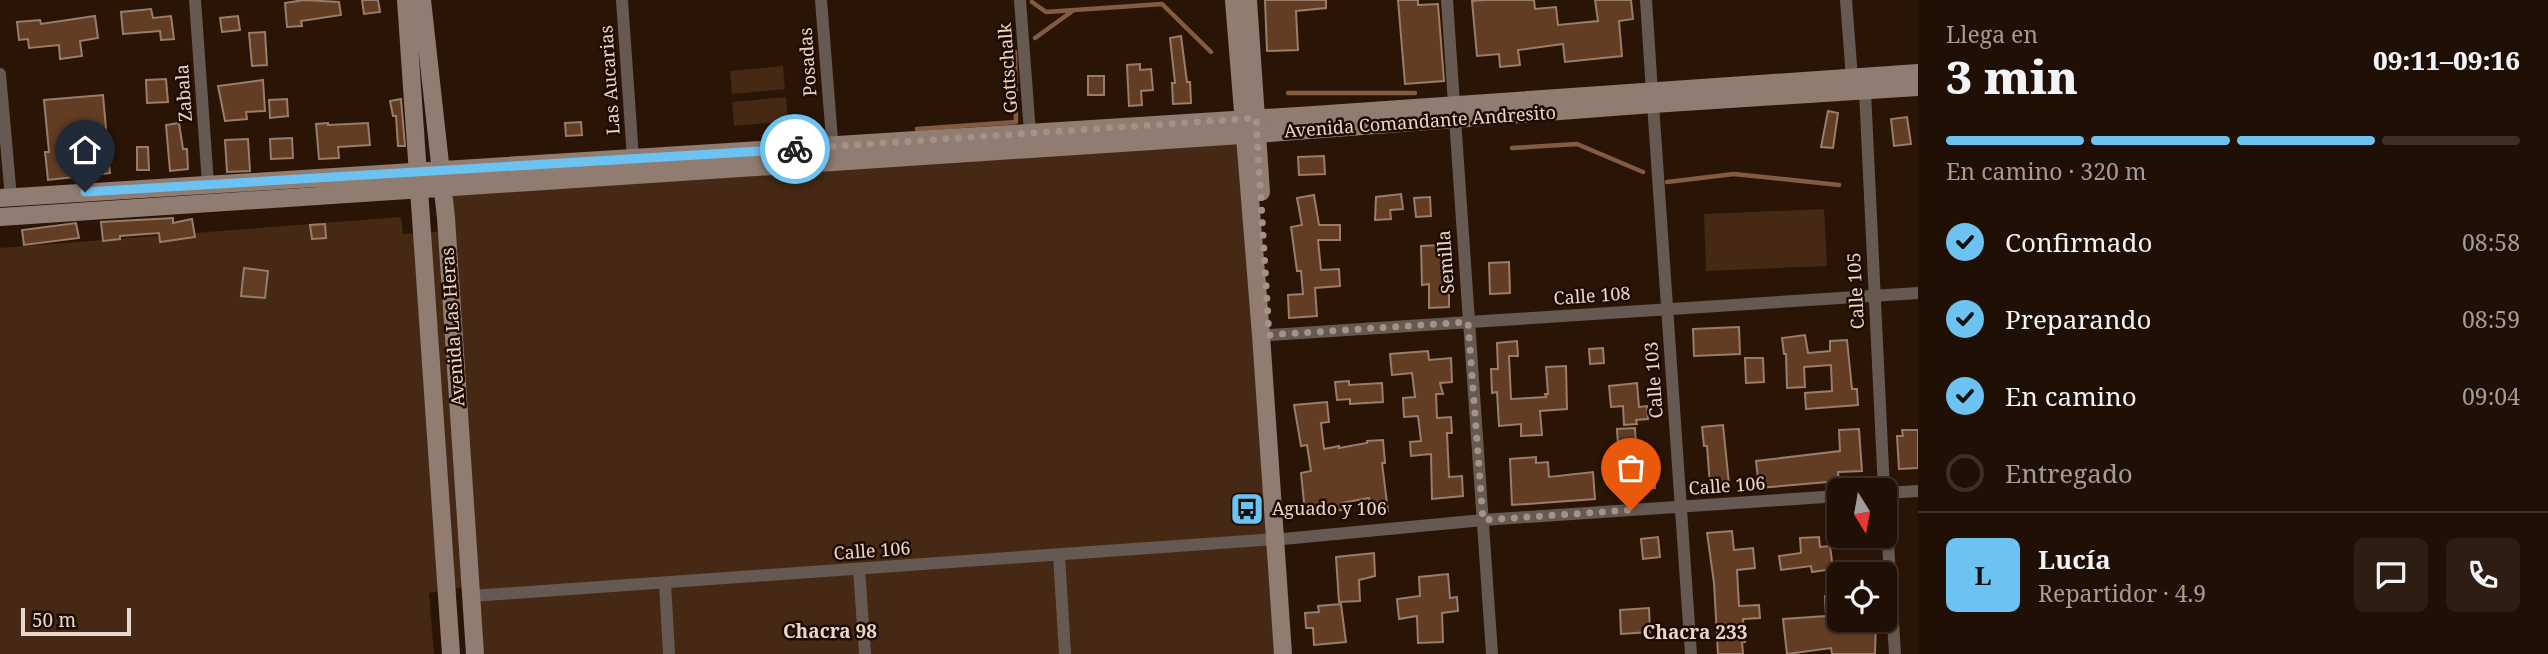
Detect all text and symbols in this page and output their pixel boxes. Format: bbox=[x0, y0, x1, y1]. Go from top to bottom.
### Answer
text: Llega en bbox=[1946, 18, 2038, 50]
street label: Gottschalk bbox=[992, 22, 1022, 114]
street label: Las Aucarias bbox=[593, 25, 625, 135]
street label: Posadas bbox=[793, 27, 821, 97]
text: 09:11–09:16 bbox=[2373, 42, 2520, 78]
text: 3 min bbox=[1946, 45, 2078, 107]
street label: Zabala bbox=[169, 63, 197, 123]
street label: Avenida Comandante Andresito bbox=[1283, 100, 1557, 142]
courier bbox=[760, 114, 830, 184]
pin bbox=[55, 120, 115, 192]
icon: bike bbox=[776, 130, 814, 168]
icon: home bbox=[66, 131, 104, 169]
text: En camino · 320 m bbox=[1946, 155, 2147, 187]
icon: check bbox=[1946, 223, 1984, 261]
text: Confirmado bbox=[2005, 224, 2152, 260]
text: 08:58 bbox=[2462, 226, 2520, 258]
street label: Semilla bbox=[1431, 230, 1459, 295]
street label: Avenida Las Heras bbox=[434, 247, 470, 407]
street label: Calle 105 bbox=[1841, 252, 1869, 330]
street label: Calle 108 bbox=[1553, 280, 1631, 310]
icon: check bbox=[1946, 300, 1984, 338]
text: Preparando bbox=[2005, 301, 2152, 337]
text: 08:59 bbox=[2462, 303, 2520, 335]
street label: Calle 103 bbox=[1638, 341, 1668, 419]
icon: check bbox=[1946, 377, 1984, 415]
text: En camino bbox=[2005, 378, 2137, 414]
text: 09:04 bbox=[2462, 380, 2520, 412]
pin bbox=[1601, 438, 1661, 510]
icon: bag bbox=[1612, 449, 1650, 487]
text: Entregado bbox=[2005, 455, 2133, 491]
street label: Calle 106 bbox=[1688, 470, 1766, 500]
north arrow bbox=[1827, 478, 1897, 548]
map controls bbox=[1827, 478, 1897, 632]
bus stop icon: Aguado y 106 bbox=[1228, 490, 1266, 528]
place label: Aguado y 106 bbox=[1272, 496, 1387, 520]
street label: Calle 106 bbox=[833, 535, 911, 565]
button: chat bbox=[2354, 538, 2428, 612]
button: phone bbox=[2446, 538, 2520, 612]
text: Lucía bbox=[2038, 541, 2111, 577]
text: L bbox=[1974, 557, 1992, 593]
button: locate bbox=[1827, 562, 1897, 632]
text: Repartidor · 4.9 bbox=[2038, 577, 2206, 609]
scale bar bbox=[21, 605, 131, 637]
text: 50 m bbox=[32, 607, 76, 633]
district label: Chacra 98 bbox=[783, 618, 877, 644]
district label: Chacra 233 bbox=[1643, 619, 1747, 645]

